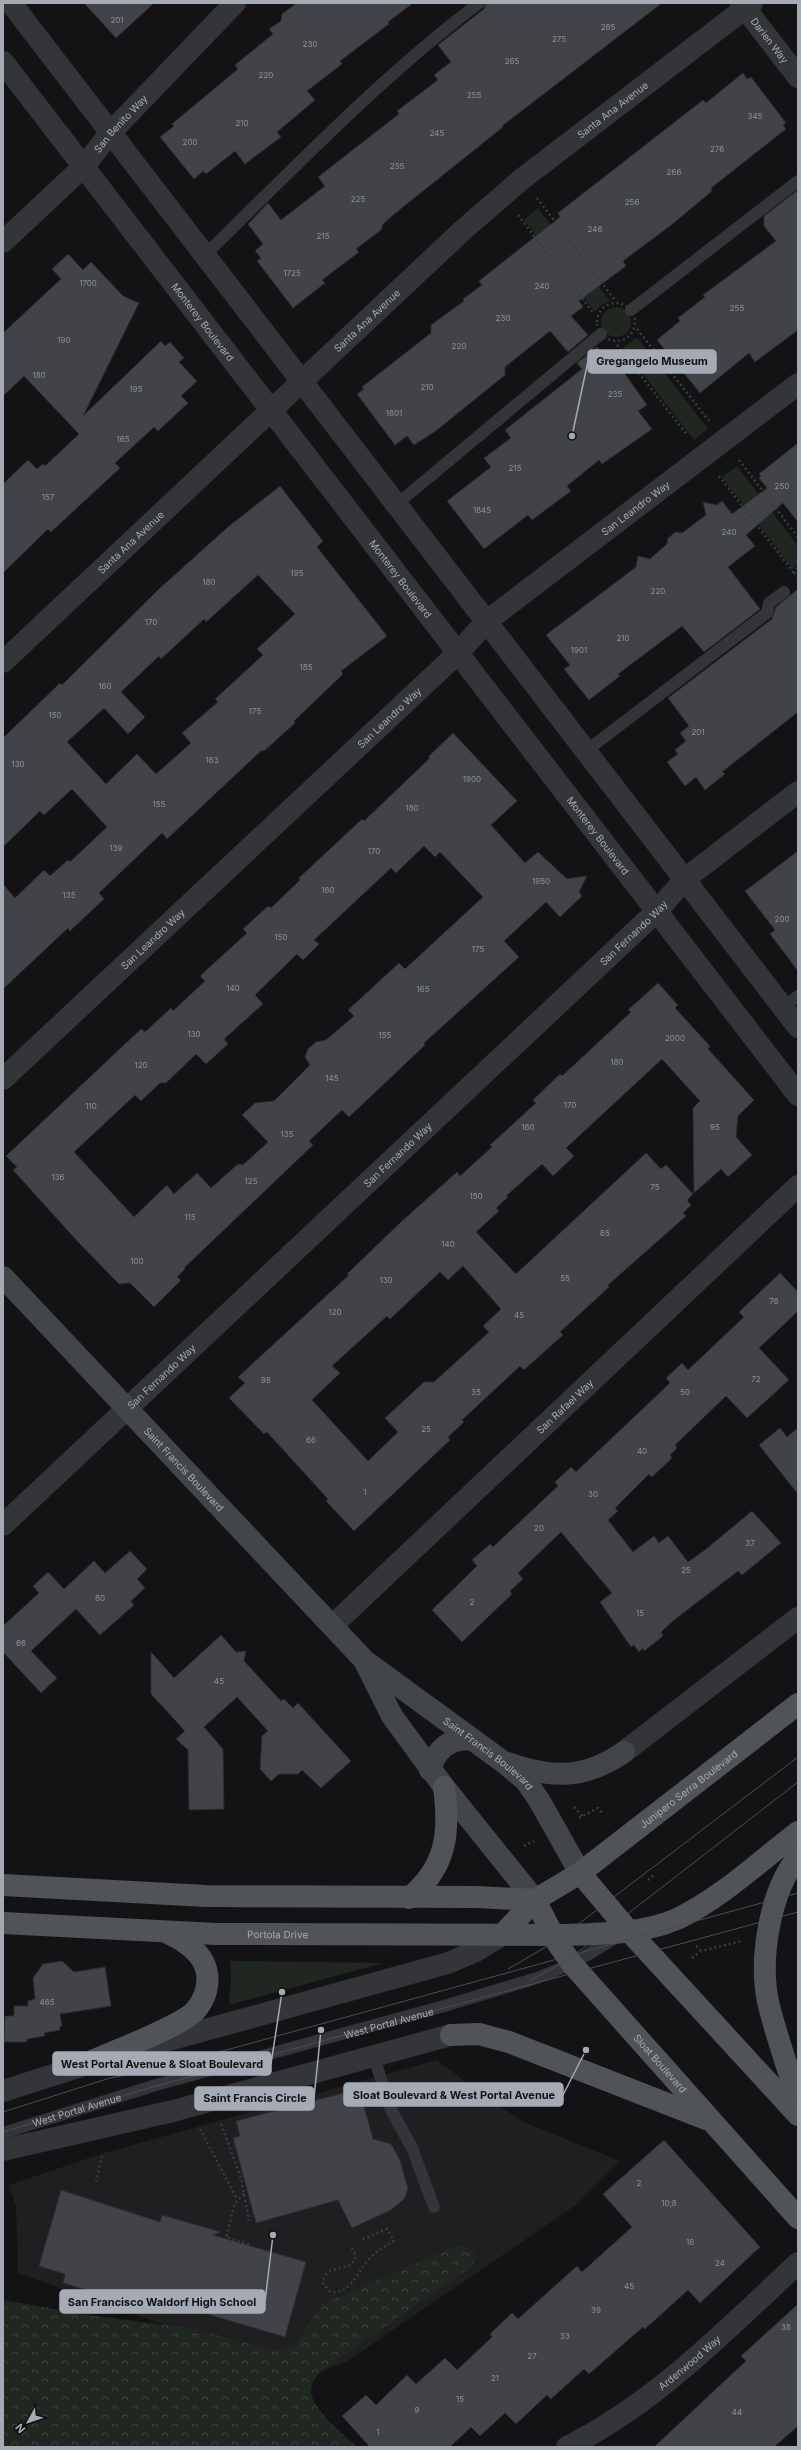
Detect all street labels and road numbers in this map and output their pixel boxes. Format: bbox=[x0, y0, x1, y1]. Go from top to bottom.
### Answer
street label: Darien Way bbox=[748, 15, 791, 66]
street label: Santa Ana Avenue bbox=[575, 79, 651, 141]
street label: San Benito Way bbox=[91, 92, 150, 155]
street label: Monterey Boulevard bbox=[169, 281, 237, 363]
street label: Santa Ana Avenue bbox=[331, 286, 402, 354]
street label: San Leandro Way bbox=[599, 478, 672, 538]
street label: Santa Ana Avenue bbox=[95, 508, 166, 576]
street label: Monterey Boulevard bbox=[367, 537, 434, 620]
street label: San Leandro Way bbox=[355, 684, 424, 750]
street label: Monterey Boulevard bbox=[564, 794, 632, 877]
street label: San Fernando Way bbox=[597, 897, 670, 968]
street label: San Leandro Way bbox=[118, 906, 187, 972]
street label: San Fernando Way bbox=[361, 1120, 434, 1190]
street label: San Fernando Way bbox=[125, 1341, 198, 1411]
street label: San Rafael Way bbox=[534, 1376, 596, 1436]
street label: Saint Francis Boulevard bbox=[142, 1425, 227, 1514]
street label: Saint Francis Boulevard bbox=[441, 1714, 536, 1792]
street label: Junipero Serra Boulevard bbox=[637, 1747, 740, 1830]
street label: Portola Drive bbox=[247, 1928, 308, 1940]
street label: West Portal Avenue bbox=[343, 2005, 435, 2041]
street label: Sloat Boulevard bbox=[631, 2032, 689, 2095]
street label: West Portal Avenue bbox=[31, 2091, 123, 2129]
street label: Ardenwood Way bbox=[656, 2332, 723, 2392]

